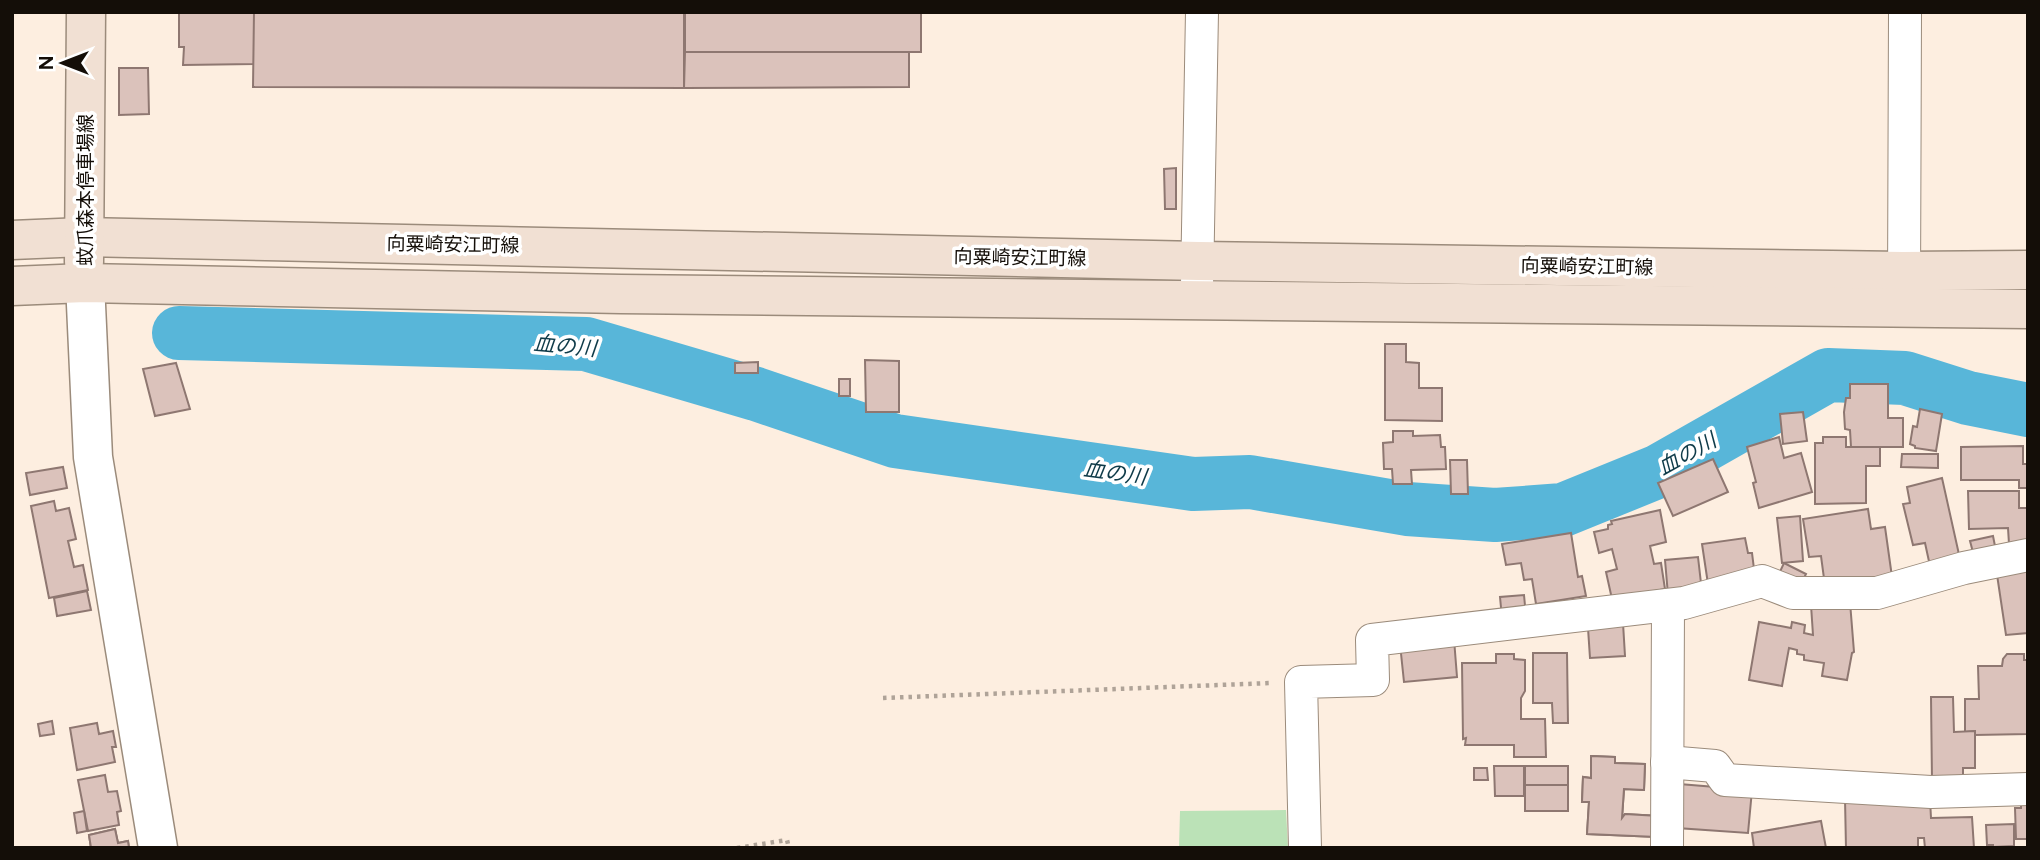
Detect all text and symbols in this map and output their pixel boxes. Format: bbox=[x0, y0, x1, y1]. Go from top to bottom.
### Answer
north arrow bbox=[28, 28, 98, 98]
text: N bbox=[35, 56, 58, 70]
street label: 蚊爪森本停車場線 bbox=[74, 114, 97, 266]
street label: 向粟崎安江町線 bbox=[386, 232, 520, 257]
street label: 向粟崎安江町線 bbox=[953, 245, 1087, 270]
street label: 向粟崎安江町線 bbox=[1520, 254, 1654, 279]
water label: 血の川 bbox=[533, 330, 600, 361]
water label: 血の川 bbox=[1653, 426, 1722, 480]
water label: 血の川 bbox=[1082, 456, 1150, 490]

